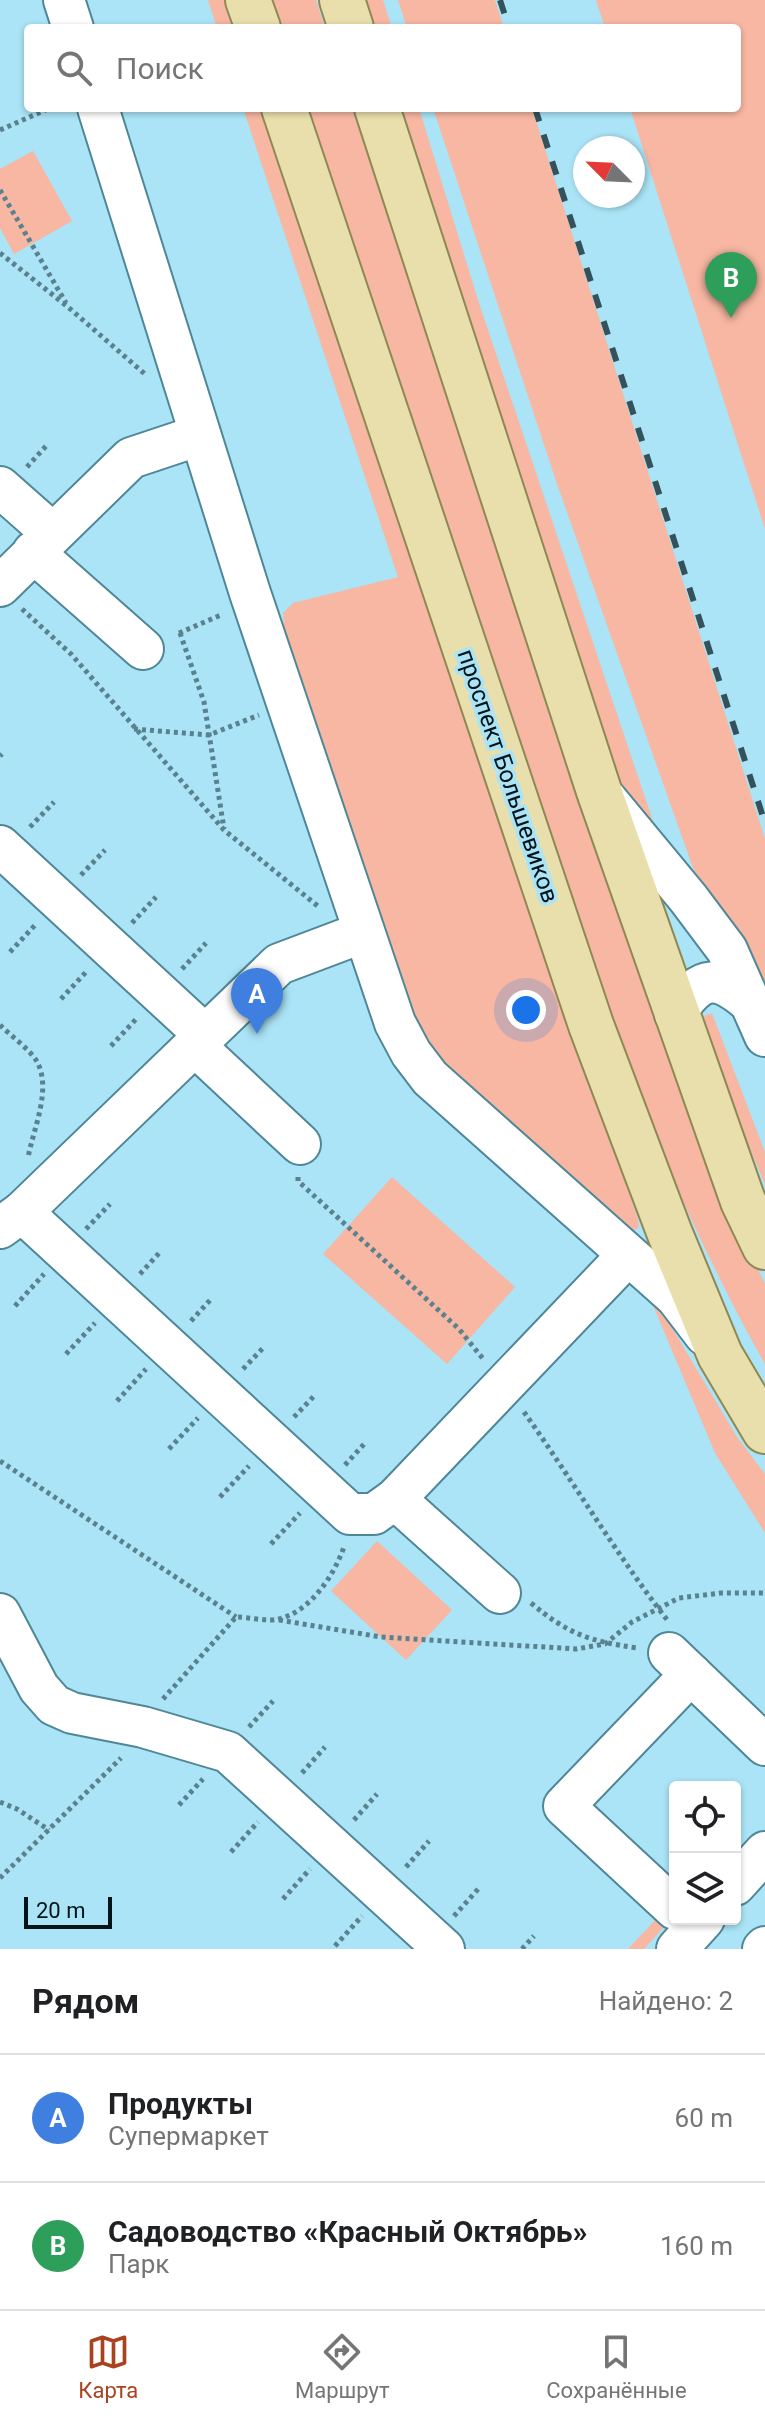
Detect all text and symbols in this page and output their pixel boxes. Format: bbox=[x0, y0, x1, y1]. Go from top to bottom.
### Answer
search box bbox=[24, 24, 741, 112]
icon: search bbox=[52, 46, 96, 90]
text: Поиск bbox=[116, 51, 204, 86]
north arrow bbox=[573, 136, 645, 208]
pin: B bbox=[705, 252, 757, 318]
street label: проспект Большевиков bbox=[451, 646, 565, 906]
pin: A bbox=[231, 968, 283, 1034]
your location bbox=[506, 990, 546, 1030]
map controls bbox=[669, 1781, 741, 1925]
button: locate bbox=[669, 1781, 741, 1853]
button: layers bbox=[669, 1853, 741, 1925]
scale bar bbox=[24, 1893, 112, 1929]
text: 20 m bbox=[36, 1898, 85, 1923]
text: Рядом bbox=[32, 1981, 139, 2021]
text: Найдено: 2 bbox=[599, 1986, 733, 2016]
text: Продукты bbox=[108, 2086, 253, 2121]
text: A bbox=[49, 2103, 67, 2133]
text: 60 m bbox=[675, 2103, 733, 2133]
text: Супермаркет bbox=[108, 2121, 269, 2151]
text: Садоводство «Красный Октябрь» bbox=[108, 2214, 588, 2249]
text: B bbox=[50, 2231, 66, 2261]
text: 160 m bbox=[660, 2231, 733, 2261]
text: Парк bbox=[108, 2249, 169, 2279]
tab: Карта bbox=[78, 2330, 138, 2403]
tab: Маршрут bbox=[295, 2330, 390, 2403]
tab: Сохранённые bbox=[546, 2330, 687, 2403]

